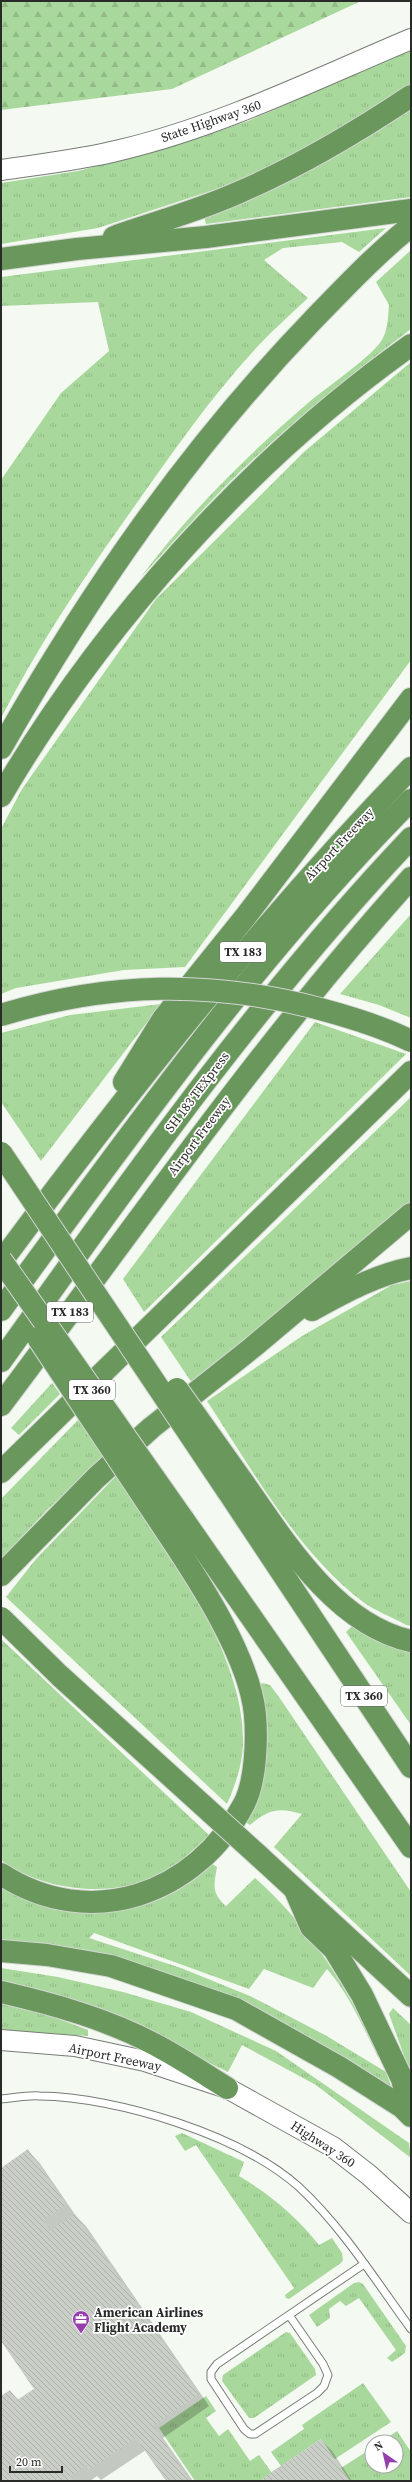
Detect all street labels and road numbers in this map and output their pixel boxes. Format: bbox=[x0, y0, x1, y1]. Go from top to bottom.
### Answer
street label: State Highway 360 bbox=[159, 96, 263, 146]
street label: Airport Freeway bbox=[301, 803, 378, 884]
road number: TX 183 bbox=[220, 942, 266, 962]
street label: SH 183 TEXpress bbox=[161, 1048, 233, 1136]
street label: Airport Freeway bbox=[164, 1093, 234, 1179]
road number: TX 183 bbox=[47, 1302, 93, 1322]
road number: TX 360 bbox=[69, 1380, 115, 1400]
road number: TX 360 bbox=[341, 1686, 387, 1706]
street label: Airport Freeway bbox=[67, 2039, 163, 2075]
street label: Highway 360 bbox=[288, 2117, 358, 2171]

